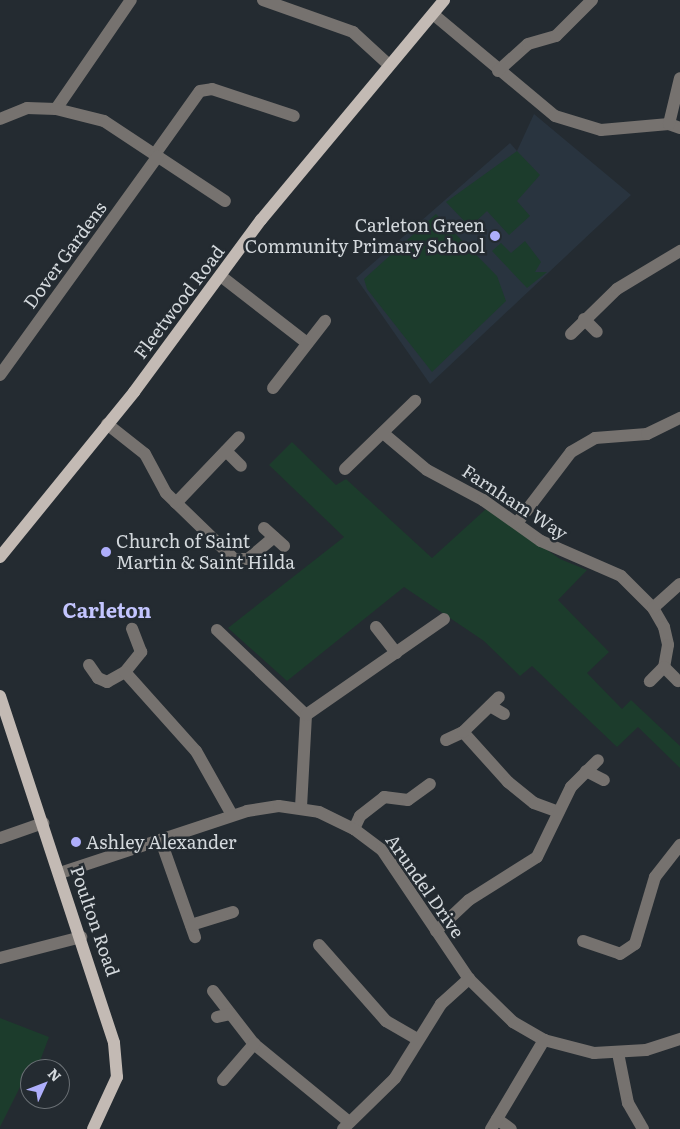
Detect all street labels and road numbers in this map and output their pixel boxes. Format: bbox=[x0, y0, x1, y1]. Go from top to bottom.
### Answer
street label: Dover Gardens bbox=[19, 197, 111, 313]
street label: Fleetwood Road bbox=[129, 241, 229, 363]
street label: Farnham Way bbox=[458, 460, 572, 544]
street label: Arundel Drive bbox=[381, 830, 469, 942]
street label: Poulton Road bbox=[66, 863, 124, 979]

